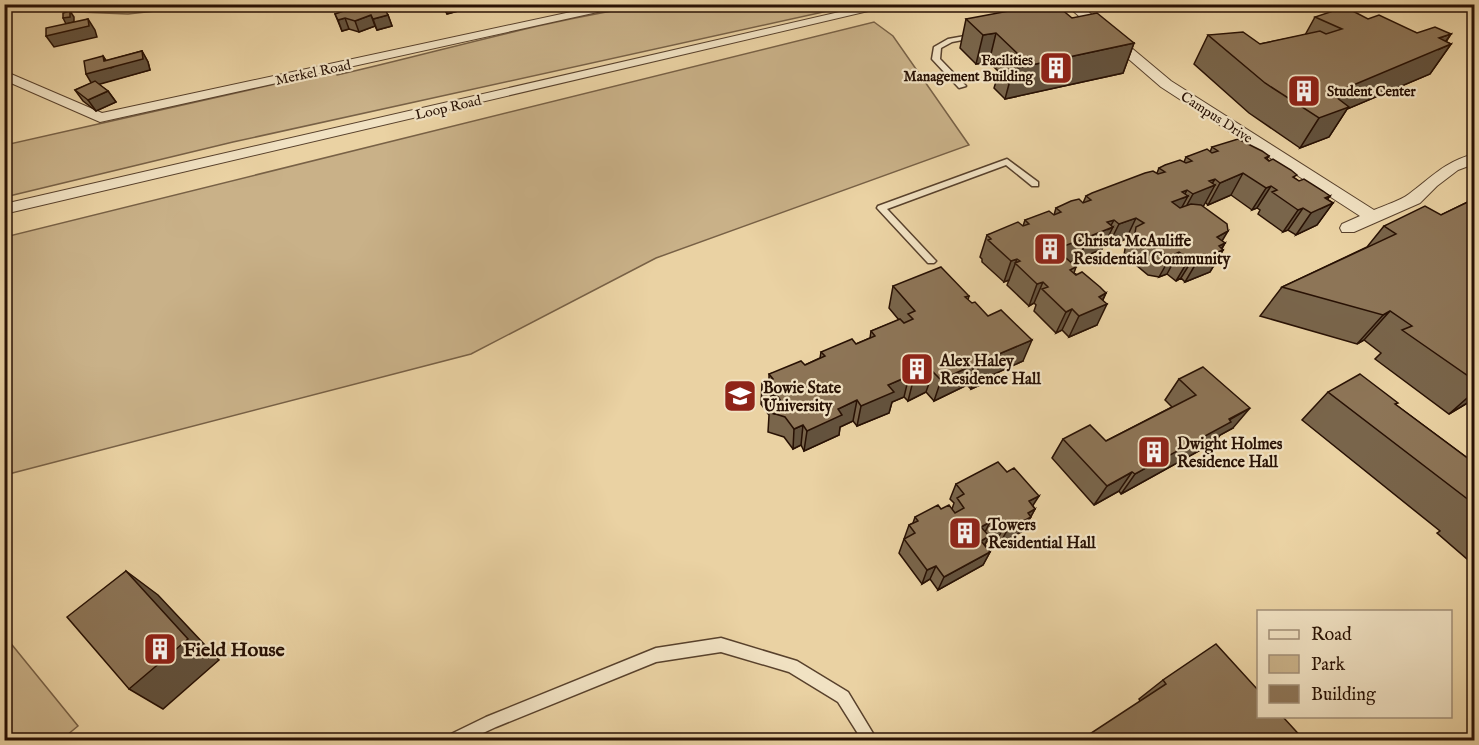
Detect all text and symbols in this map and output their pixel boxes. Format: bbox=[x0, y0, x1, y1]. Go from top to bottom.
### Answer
building icon: Facilities Management Building bbox=[1038, 50, 1074, 86]
place label: Facilities Management Building bbox=[903, 52, 1034, 86]
street label: Merkel Road bbox=[274, 56, 353, 90]
building icon: Student Center bbox=[1286, 73, 1322, 109]
place label: Student Center bbox=[1327, 83, 1416, 101]
street label: Campus Drive bbox=[1177, 88, 1256, 148]
street label: Loop Road bbox=[413, 91, 484, 124]
building icon: Christa McAuliffe Residential Community bbox=[1032, 231, 1068, 267]
place label: Christa McAuliffe Residential Community bbox=[1073, 232, 1231, 270]
building icon: Alex Haley Residence Hall bbox=[899, 351, 935, 387]
place label: Alex Haley Residence Hall bbox=[939, 352, 1041, 390]
school or university icon: Bowie State University bbox=[722, 378, 758, 414]
place label: Bowie State University bbox=[762, 379, 842, 417]
building icon: Dwight Holmes Residence Hall bbox=[1136, 434, 1172, 470]
place label: Dwight Holmes Residence Hall bbox=[1177, 435, 1283, 473]
building icon: Towers Residential Hall bbox=[947, 515, 983, 551]
place label: Towers Residential Hall bbox=[987, 516, 1096, 554]
legend bbox=[1257, 610, 1452, 718]
text: Road bbox=[1311, 624, 1352, 647]
building icon: Field House bbox=[142, 631, 178, 667]
place label: Field House bbox=[183, 638, 286, 663]
text: Park bbox=[1311, 654, 1346, 677]
text: Building bbox=[1311, 684, 1376, 707]

